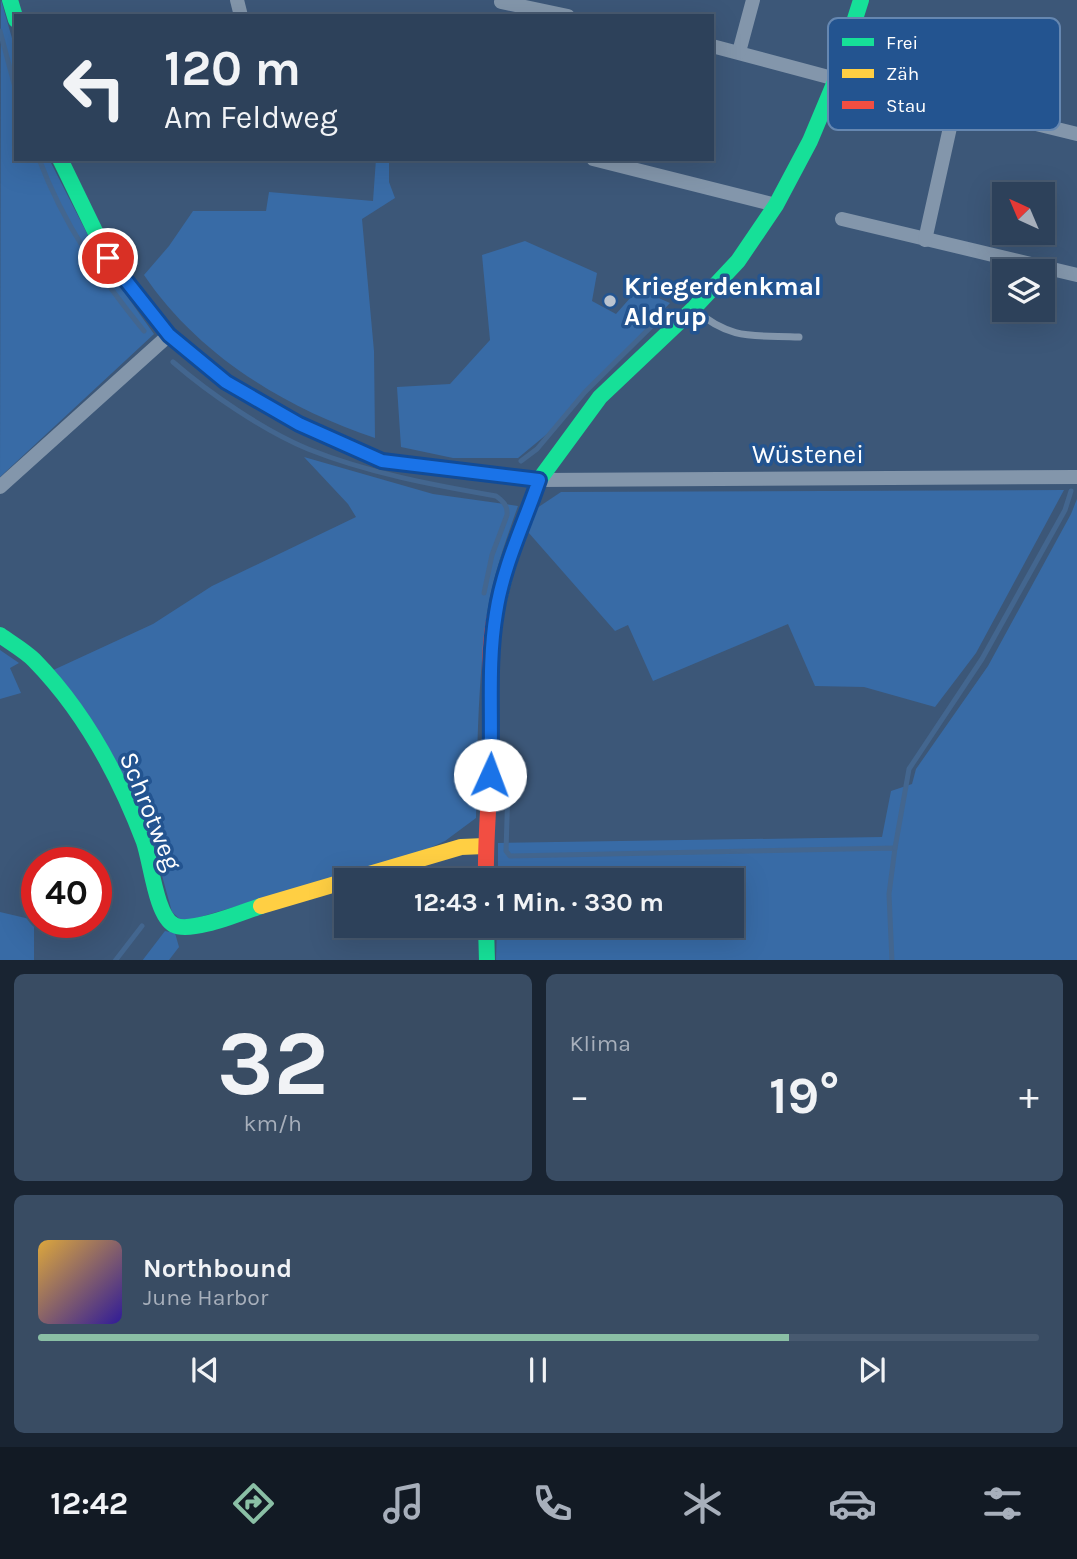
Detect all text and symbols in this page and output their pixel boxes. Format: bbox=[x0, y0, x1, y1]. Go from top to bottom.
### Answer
legend bbox=[828, 18, 1060, 130]
text: Frei bbox=[886, 32, 918, 54]
text: 120 m bbox=[164, 40, 301, 97]
icon: left bbox=[49, 42, 140, 133]
text: Zäh bbox=[886, 63, 919, 85]
text: Stau bbox=[886, 95, 927, 117]
text: Am Feldweg bbox=[164, 99, 338, 136]
north arrow bbox=[992, 182, 1055, 245]
map controls bbox=[992, 182, 1055, 322]
pin bbox=[78, 228, 138, 288]
icon: arrive bbox=[89, 239, 127, 277]
button: layers bbox=[992, 259, 1055, 322]
place label: Kriegerdenkmal Aldrup bbox=[624, 271, 822, 332]
marker: Kriegerdenkmal Aldrup bbox=[602, 293, 618, 309]
street label: Wüstenei bbox=[752, 439, 864, 470]
position arrow bbox=[453, 738, 527, 812]
street label: Schrotweg bbox=[113, 747, 188, 875]
speed limit sign: 40 bbox=[21, 847, 112, 938]
text: 12:43 · 1 Min. · 330 m bbox=[414, 887, 664, 918]
text: 32 bbox=[217, 1011, 329, 1117]
text: Klima bbox=[570, 1030, 631, 1057]
text: 19° bbox=[769, 1065, 839, 1126]
text: − bbox=[570, 1074, 589, 1119]
text: + bbox=[1019, 1074, 1039, 1119]
text: km/h bbox=[244, 1110, 302, 1137]
text: Northbound bbox=[143, 1253, 292, 1284]
text: June Harbor bbox=[143, 1284, 268, 1311]
icon: previous bbox=[186, 1351, 224, 1389]
icon: pause bbox=[519, 1351, 557, 1389]
icon: next bbox=[853, 1351, 891, 1389]
icon: directions bbox=[229, 1479, 278, 1528]
icon: music bbox=[379, 1479, 428, 1528]
icon: phone bbox=[528, 1479, 577, 1528]
icon: climate bbox=[678, 1479, 727, 1528]
icon: car bbox=[828, 1479, 877, 1528]
icon: filters bbox=[978, 1479, 1027, 1528]
text: 12:42 bbox=[50, 1485, 128, 1522]

